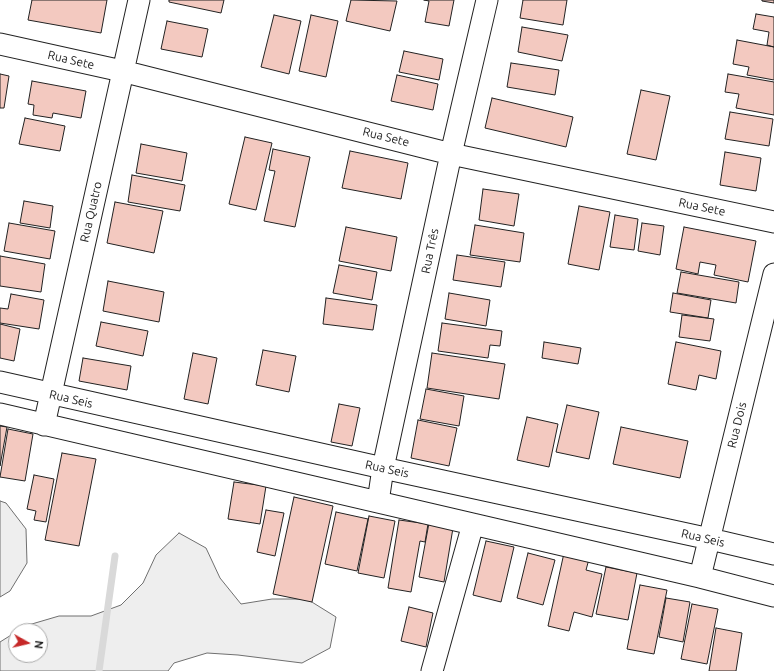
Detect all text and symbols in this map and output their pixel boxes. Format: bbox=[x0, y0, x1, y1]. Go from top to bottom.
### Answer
street label: Rua Sete bbox=[46, 48, 96, 72]
street label: Rua Sete bbox=[361, 124, 411, 150]
street label: Rua Quatro bbox=[77, 180, 105, 244]
street label: Rua Sete bbox=[677, 195, 727, 219]
street label: Rua Três bbox=[418, 227, 442, 275]
street label: Rua Seis bbox=[48, 387, 94, 411]
street label: Rua Dois bbox=[724, 401, 750, 449]
street label: Rua Seis bbox=[364, 457, 410, 481]
street label: Rua Seis bbox=[680, 526, 726, 550]
north arrow bbox=[8, 623, 48, 663]
text: N bbox=[32, 640, 45, 649]

